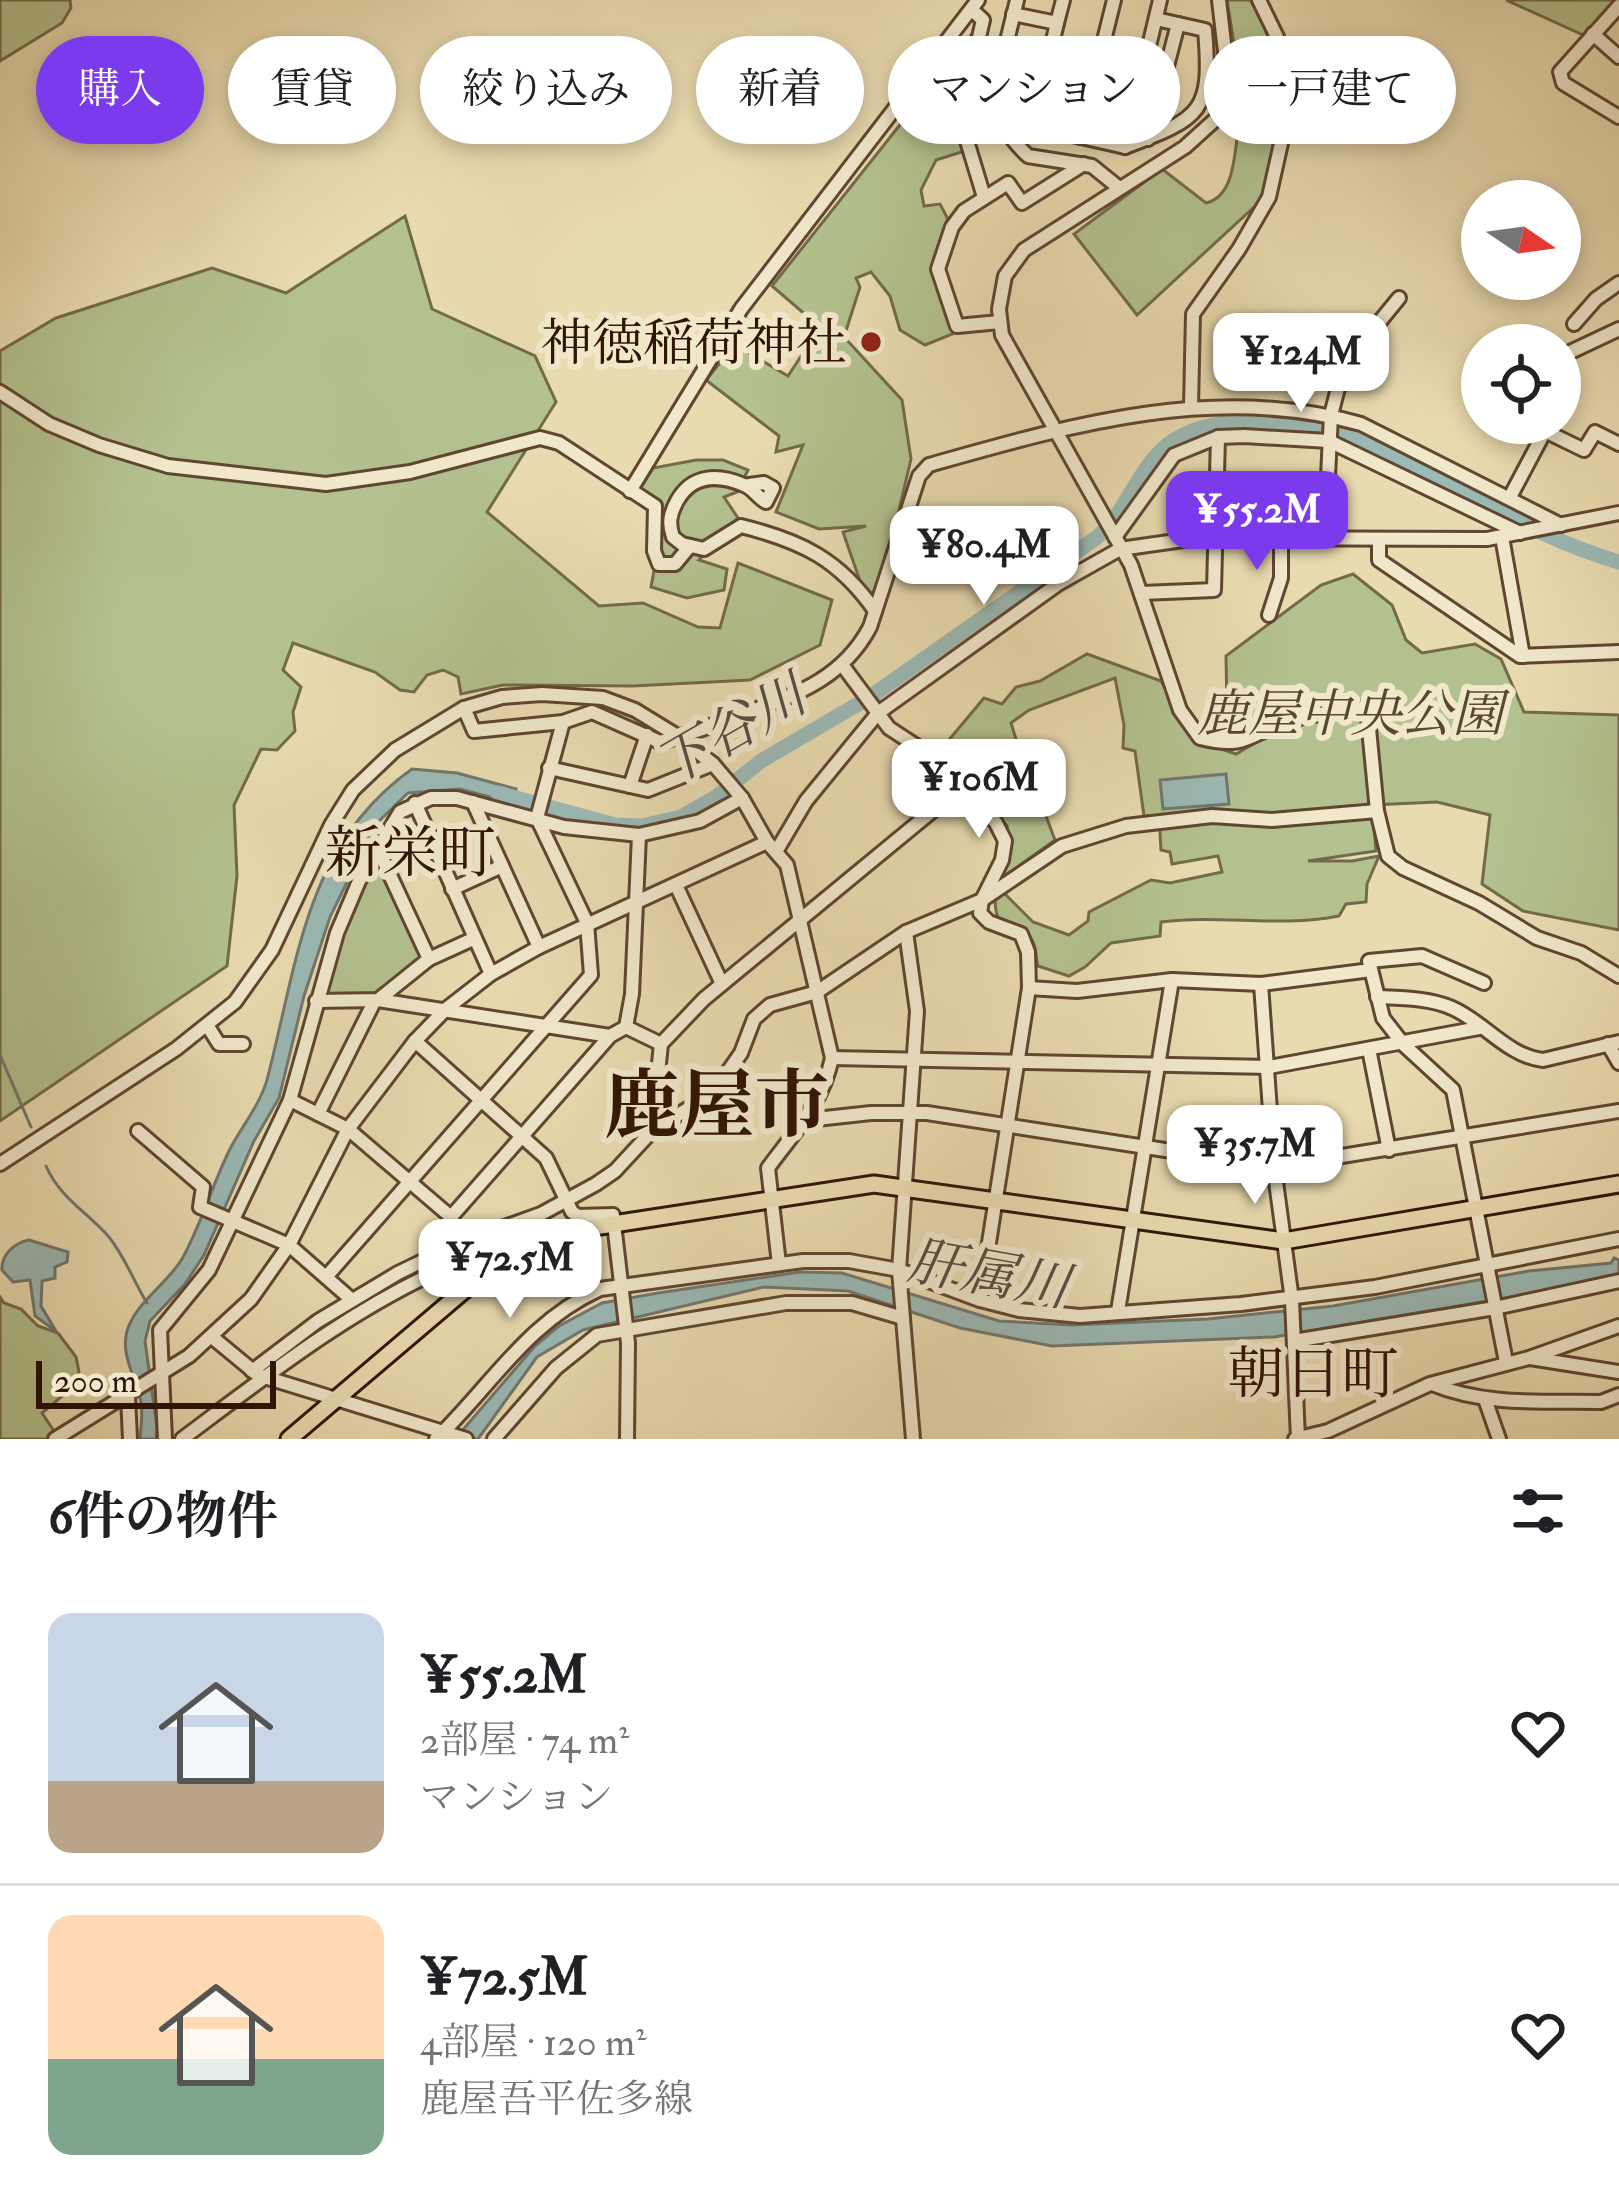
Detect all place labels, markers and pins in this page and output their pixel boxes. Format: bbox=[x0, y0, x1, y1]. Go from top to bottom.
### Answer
place label: 神徳稲荷神社 bbox=[541, 312, 847, 376]
pin: ¥124M bbox=[1217, 313, 1385, 415]
marker: 神徳稲荷神社 bbox=[858, 329, 884, 355]
pin: ¥55.2M bbox=[1159, 471, 1355, 573]
pin: ¥80.4M bbox=[886, 506, 1082, 608]
pin: ¥106M bbox=[895, 739, 1063, 841]
pin: ¥35.7M bbox=[1157, 1105, 1353, 1207]
pin: ¥72.5M bbox=[412, 1219, 608, 1321]

